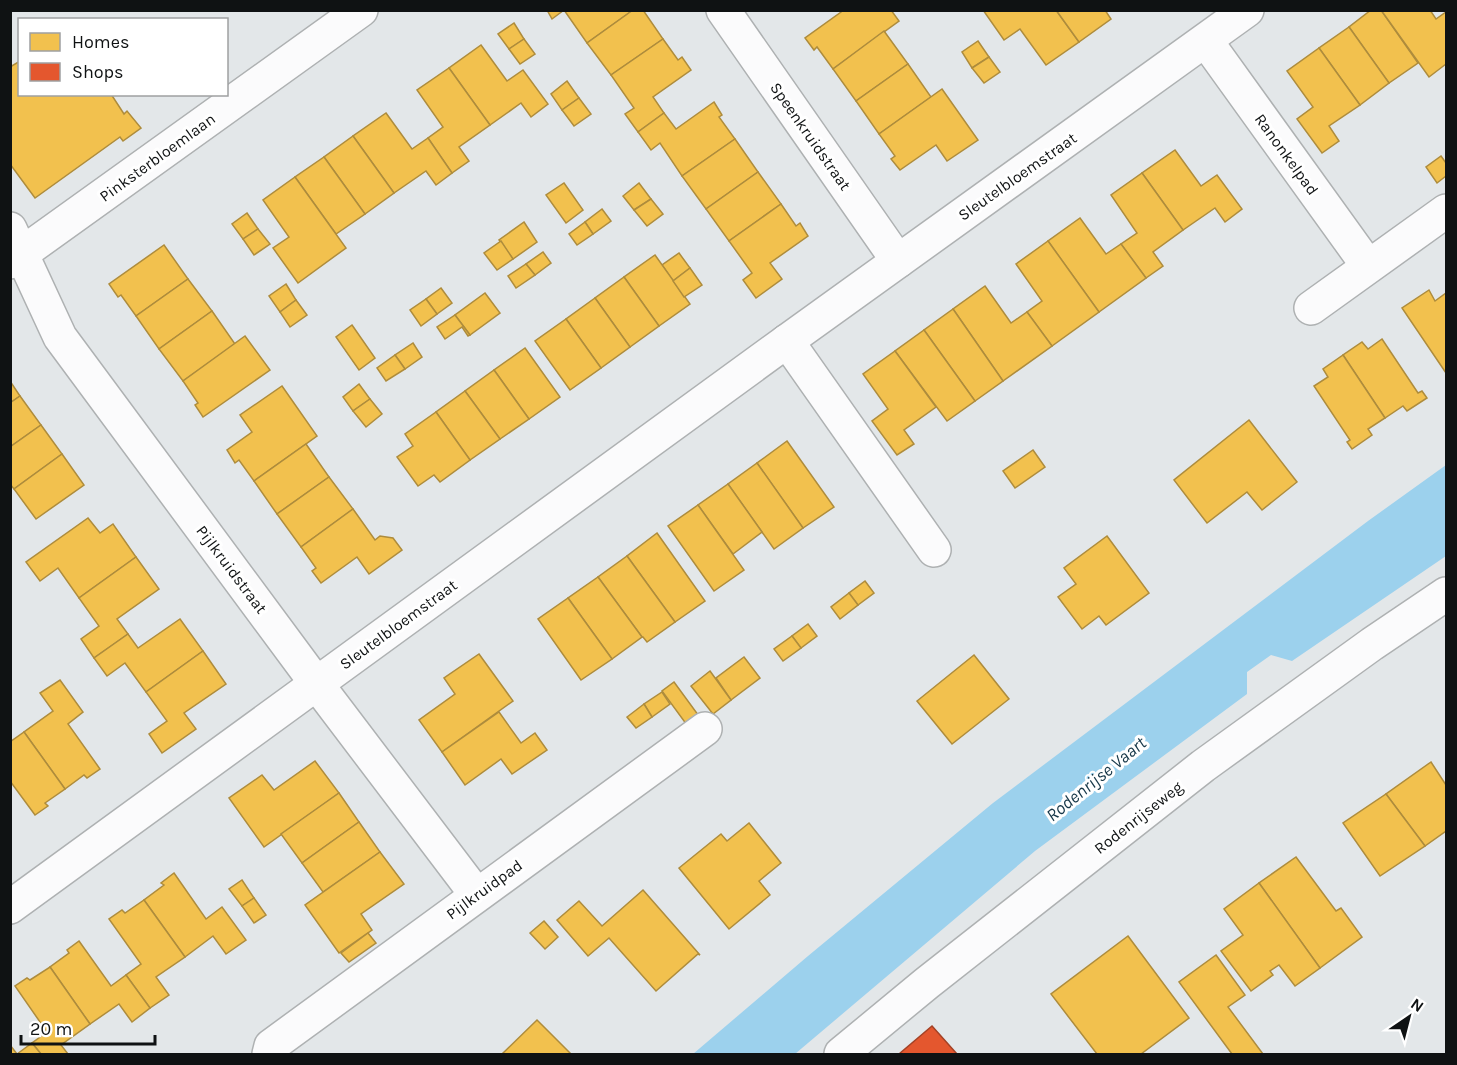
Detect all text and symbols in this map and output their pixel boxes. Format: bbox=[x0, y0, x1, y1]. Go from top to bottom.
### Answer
legend bbox=[18, 18, 228, 96]
text: Homes bbox=[72, 31, 129, 53]
text: Shops bbox=[72, 61, 124, 83]
street label: Speenkruidstraat bbox=[766, 79, 855, 194]
street label: Pinksterbloemlaan bbox=[96, 109, 219, 206]
street label: Ranonkelpad bbox=[1251, 110, 1322, 199]
street label: Sleutelbloemstraat bbox=[954, 128, 1080, 224]
street label: Pijlkruidstraat bbox=[192, 521, 271, 617]
street label: Sleutelbloemstraat bbox=[336, 575, 461, 673]
water label: Rodenrijse Vaart bbox=[1042, 731, 1151, 826]
street label: Rodenrijseweg bbox=[1090, 777, 1186, 858]
street label: Pijlkruidpad bbox=[443, 855, 526, 923]
north arrow bbox=[1379, 987, 1439, 1047]
text: N bbox=[1407, 994, 1427, 1016]
scale bar bbox=[21, 1008, 154, 1046]
text: 20 m bbox=[30, 1018, 72, 1040]

